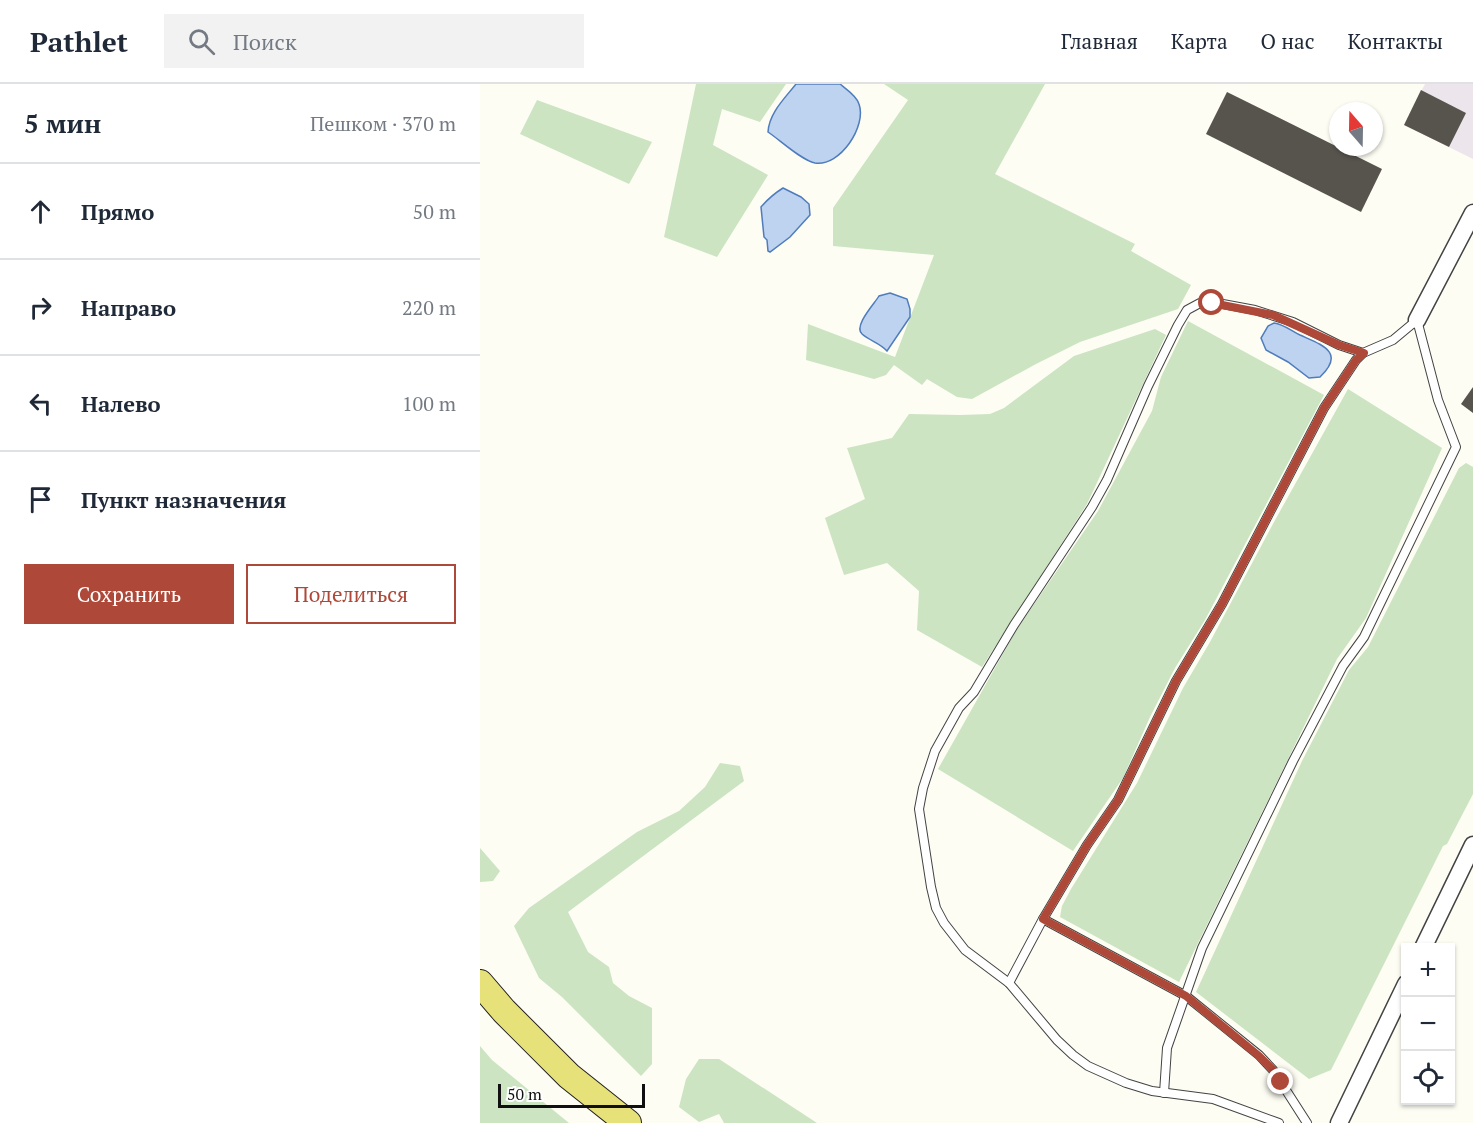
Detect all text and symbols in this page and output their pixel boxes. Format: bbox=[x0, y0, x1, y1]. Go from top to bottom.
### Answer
search box bbox=[164, 14, 584, 68]
text: Pathlet bbox=[30, 23, 128, 60]
icon: search bbox=[185, 25, 218, 58]
text: Поиск bbox=[233, 27, 297, 56]
text: Главная bbox=[1061, 27, 1138, 55]
text: Карта bbox=[1171, 27, 1228, 55]
text: О нас bbox=[1261, 27, 1314, 55]
text: Контакты bbox=[1347, 27, 1443, 55]
north arrow bbox=[1329, 102, 1383, 156]
text: 5 мин bbox=[24, 106, 101, 140]
text: Пешком · 370 m bbox=[310, 110, 456, 137]
icon: ahead bbox=[24, 195, 57, 228]
text: Прямо bbox=[81, 197, 154, 226]
text: 50 m bbox=[413, 198, 456, 225]
route start bbox=[1198, 289, 1224, 315]
icon: right bbox=[24, 291, 57, 324]
text: Направо bbox=[81, 293, 176, 322]
text: 220 m bbox=[402, 294, 456, 321]
icon: left bbox=[24, 387, 57, 420]
text: Налево bbox=[81, 389, 161, 418]
text: 100 m bbox=[402, 390, 456, 417]
icon: arrive bbox=[24, 483, 57, 516]
text: Пункт назначения bbox=[81, 485, 286, 514]
button: Сохранить bbox=[24, 564, 234, 624]
button: Поделиться bbox=[246, 564, 456, 624]
map controls bbox=[1401, 943, 1455, 1105]
button: + bbox=[1401, 943, 1455, 997]
button: − bbox=[1401, 997, 1455, 1051]
button: locate bbox=[1401, 1051, 1455, 1105]
route end bbox=[1267, 1068, 1293, 1094]
scale bar bbox=[498, 1081, 645, 1108]
text: 50 m bbox=[507, 1083, 542, 1105]

